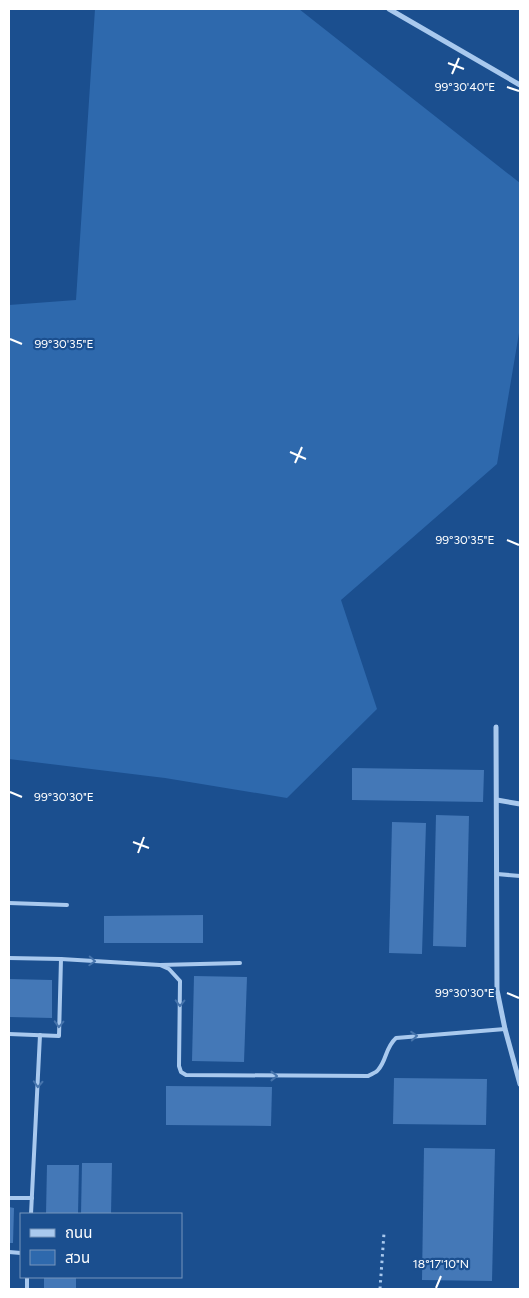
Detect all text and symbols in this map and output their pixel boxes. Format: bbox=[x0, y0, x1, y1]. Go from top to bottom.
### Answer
text: 99°30'40"E bbox=[435, 80, 495, 94]
text: 99°30'35"E bbox=[34, 337, 94, 351]
text: 99°30'35"E bbox=[435, 533, 495, 547]
text: 99°30'30"E bbox=[34, 790, 94, 804]
one-way arrow bbox=[89, 955, 97, 966]
text: 99°30'30"E bbox=[435, 986, 495, 1000]
one-way arrow bbox=[175, 1000, 185, 1008]
one-way arrow bbox=[54, 1020, 64, 1028]
one-way arrow bbox=[410, 1030, 418, 1041]
one-way arrow bbox=[270, 1071, 278, 1081]
one-way arrow bbox=[32, 1080, 43, 1088]
legend bbox=[20, 1213, 182, 1278]
text: ถนน bbox=[65, 1224, 92, 1242]
text: สวน bbox=[65, 1249, 90, 1267]
text: 18°17'10"N bbox=[413, 1257, 469, 1271]

